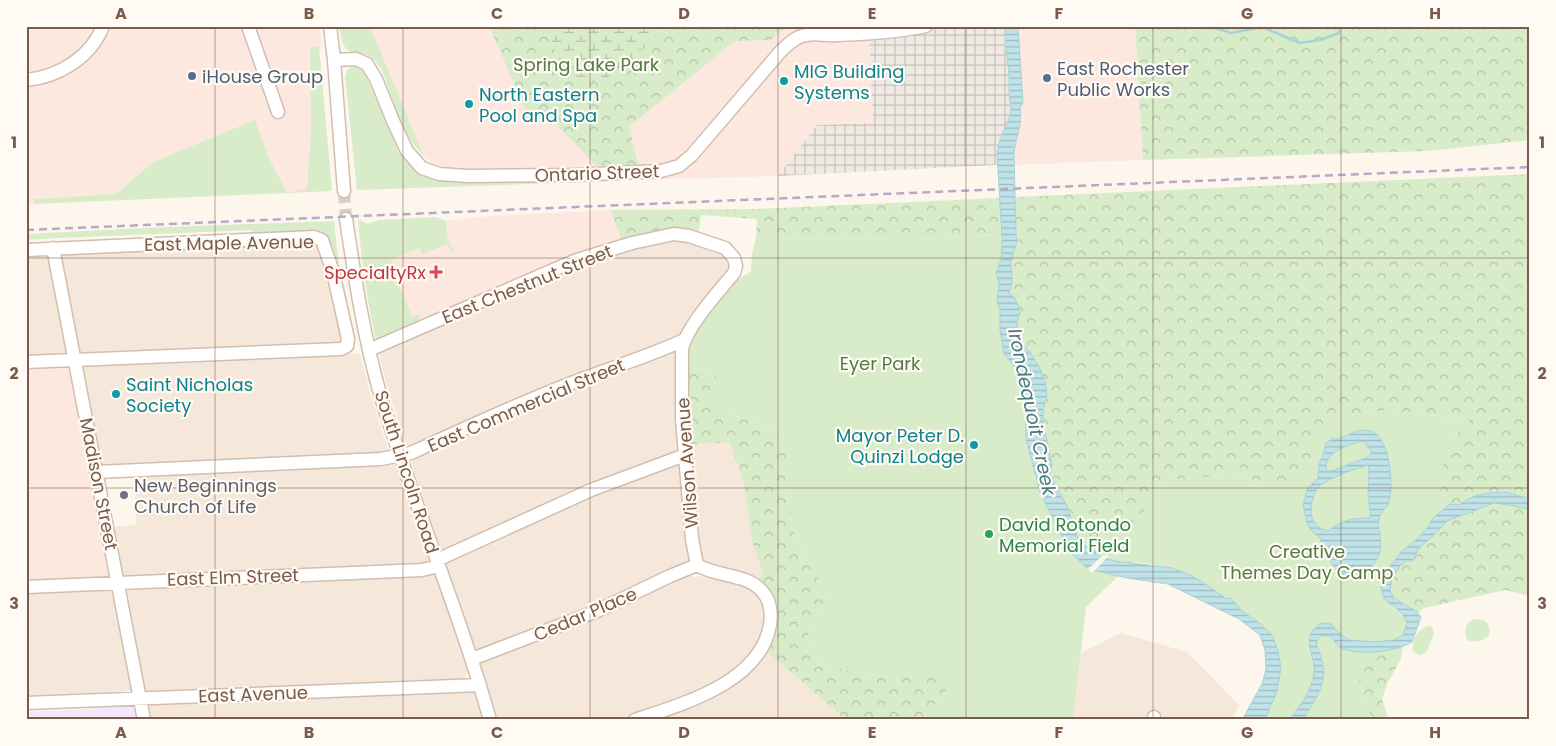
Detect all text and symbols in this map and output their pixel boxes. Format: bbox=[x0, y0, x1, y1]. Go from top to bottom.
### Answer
text: A bbox=[115, 2, 127, 25]
text: B bbox=[304, 2, 314, 25]
text: C bbox=[491, 2, 503, 25]
text: D bbox=[678, 2, 690, 25]
text: E bbox=[868, 2, 876, 25]
text: F bbox=[1055, 2, 1064, 25]
text: G bbox=[1241, 2, 1253, 25]
text: H bbox=[1429, 2, 1441, 25]
park label: Spring Lake Park bbox=[513, 52, 660, 77]
place label: East Rochester Public Works bbox=[1057, 56, 1189, 102]
place label: MIG Building Systems bbox=[794, 59, 904, 105]
place label: iHouse Group bbox=[202, 64, 323, 89]
marker: iHouse Group bbox=[186, 70, 198, 82]
marker: East Rochester Public Works bbox=[1041, 72, 1053, 84]
marker: MIG Building Systems bbox=[778, 75, 790, 87]
place label: North Eastern Pool and Spa bbox=[479, 82, 600, 128]
marker: North Eastern Pool and Spa bbox=[463, 98, 475, 110]
text: 1 bbox=[11, 131, 17, 154]
text: 1 bbox=[1539, 131, 1545, 154]
street label: Ontario Street bbox=[534, 158, 660, 188]
street label: East Maple Avenue bbox=[144, 229, 314, 257]
street label: East Chestnut Street bbox=[438, 238, 616, 330]
place label: SpecialtyRx bbox=[324, 260, 426, 285]
marker: SpecialtyRx bbox=[430, 266, 442, 278]
water label: Irondequoit Creek bbox=[1001, 326, 1063, 499]
park label: Eyer Park bbox=[840, 351, 921, 376]
street label: East Commercial Street bbox=[424, 352, 628, 458]
text: 2 bbox=[9, 362, 19, 385]
text: 2 bbox=[1537, 362, 1547, 385]
place label: Saint Nicholas Society bbox=[126, 372, 253, 418]
street label: South Lincoln Road bbox=[369, 387, 445, 557]
marker: Saint Nicholas Society bbox=[110, 388, 122, 400]
street label: Wilson Avenue bbox=[670, 397, 704, 529]
street label: Madison Street bbox=[74, 416, 124, 552]
place label: Mayor Peter D. Quinzi Lodge bbox=[836, 423, 964, 469]
marker: Mayor Peter D. Quinzi Lodge bbox=[968, 439, 980, 451]
place label: New Beginnings Church of Life bbox=[134, 473, 277, 519]
marker: New Beginnings Church of Life bbox=[118, 489, 130, 501]
place label: David Rotondo Memorial Field bbox=[999, 512, 1131, 558]
marker: David Rotondo Memorial Field bbox=[983, 528, 995, 540]
park label: Creative Themes Day Camp bbox=[1221, 539, 1393, 585]
street label: East Elm Street bbox=[167, 562, 299, 592]
street label: Cedar Place bbox=[529, 581, 641, 647]
text: 3 bbox=[9, 592, 19, 615]
text: 3 bbox=[1537, 592, 1547, 615]
street label: East Avenue bbox=[198, 680, 308, 708]
text: A bbox=[115, 721, 127, 744]
text: B bbox=[304, 721, 314, 744]
text: C bbox=[491, 721, 503, 744]
text: D bbox=[678, 721, 690, 744]
text: E bbox=[868, 721, 876, 744]
text: F bbox=[1055, 721, 1064, 744]
text: G bbox=[1241, 721, 1253, 744]
text: H bbox=[1429, 721, 1441, 744]

